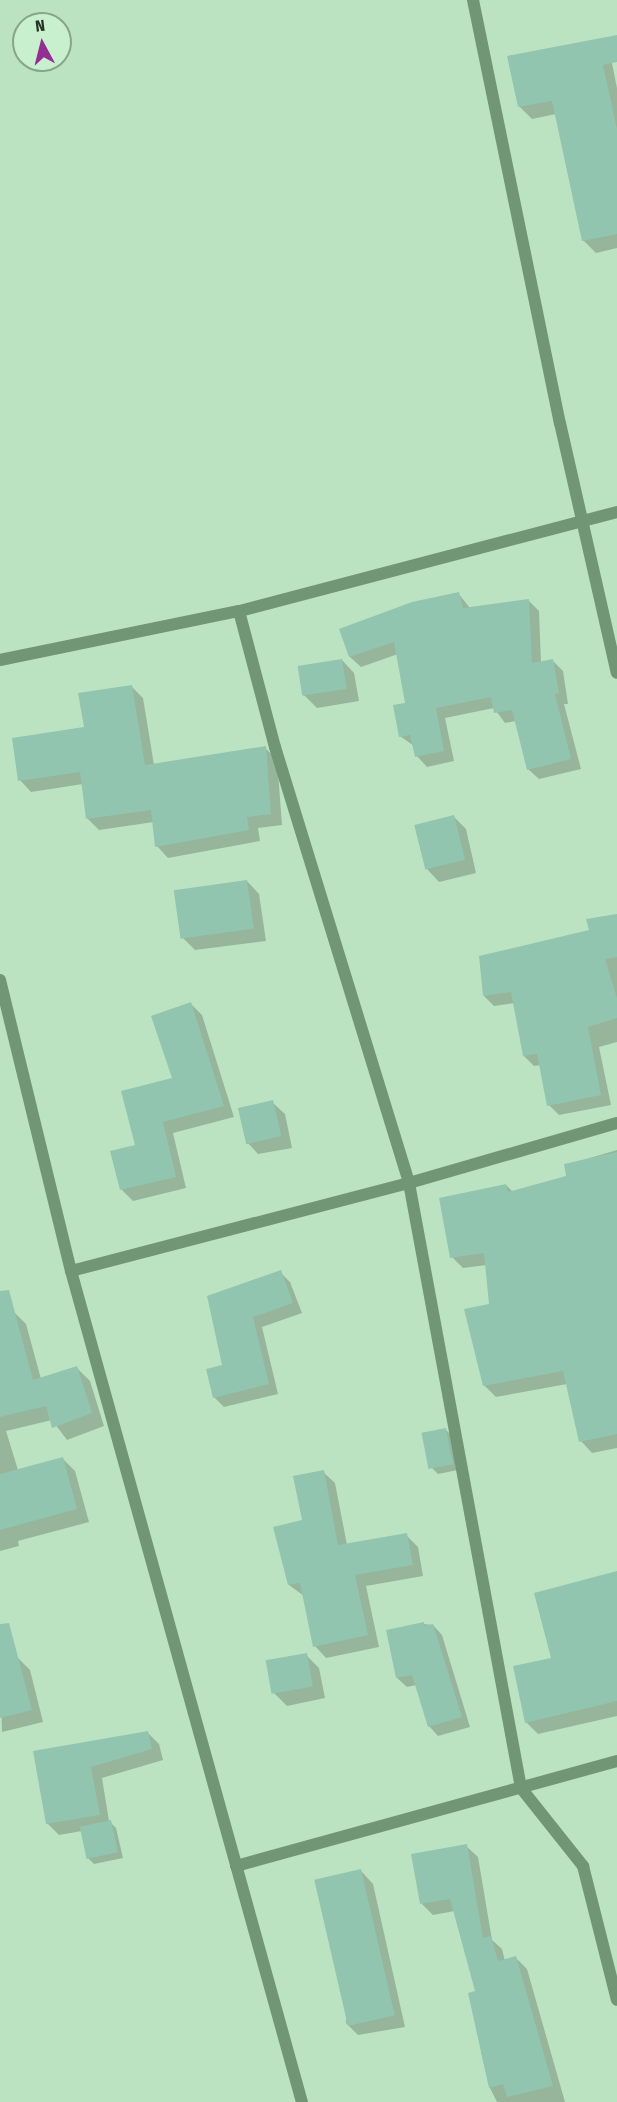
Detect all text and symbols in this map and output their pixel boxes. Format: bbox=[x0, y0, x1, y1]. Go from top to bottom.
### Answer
north arrow bbox=[12, 12, 72, 72]
text: N bbox=[34, 16, 46, 36]

